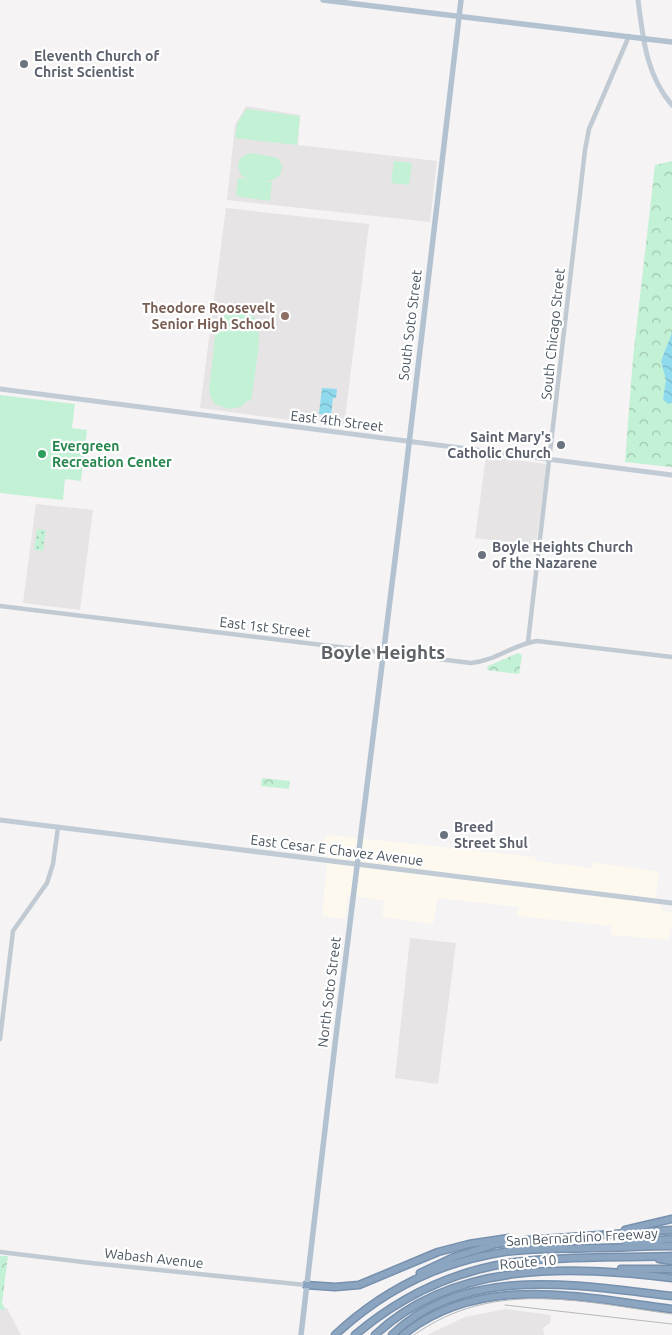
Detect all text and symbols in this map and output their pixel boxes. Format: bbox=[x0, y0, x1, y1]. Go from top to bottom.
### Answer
place label: Eleventh Church of Christ Scientist bbox=[34, 48, 160, 80]
marker: Eleventh Church of Christ Scientist bbox=[18, 58, 30, 70]
street label: South Chicago Street bbox=[538, 267, 568, 401]
street label: South Soto Street bbox=[395, 268, 425, 381]
place label: Theodore Roosevelt Senior High School bbox=[142, 300, 275, 332]
marker: Theodore Roosevelt Senior High School bbox=[279, 310, 291, 322]
street label: East 4th Street bbox=[290, 407, 385, 435]
place label: Saint Mary's Catholic Church bbox=[447, 429, 551, 461]
place label: Evergreen Recreation Center bbox=[52, 438, 172, 470]
marker: Saint Mary's Catholic Church bbox=[555, 439, 567, 451]
marker: Evergreen Recreation Center bbox=[36, 448, 48, 460]
place label: Boyle Heights Church of the Nazarene bbox=[492, 539, 633, 571]
marker: Boyle Heights Church of the Nazarene bbox=[476, 549, 488, 561]
street label: East 1st Street bbox=[219, 613, 312, 641]
district label: Boyle Heights bbox=[321, 641, 445, 663]
place label: Breed Street Shul bbox=[454, 819, 528, 851]
marker: Breed Street Shul bbox=[438, 829, 450, 841]
street label: East Cesar E Chavez Avenue bbox=[250, 831, 424, 869]
street label: North Soto Street bbox=[314, 935, 344, 1048]
street label: San Bernardino Freeway bbox=[506, 1225, 658, 1249]
street label: Wabash Avenue bbox=[104, 1245, 204, 1271]
street label: Route 10 bbox=[499, 1252, 557, 1272]

